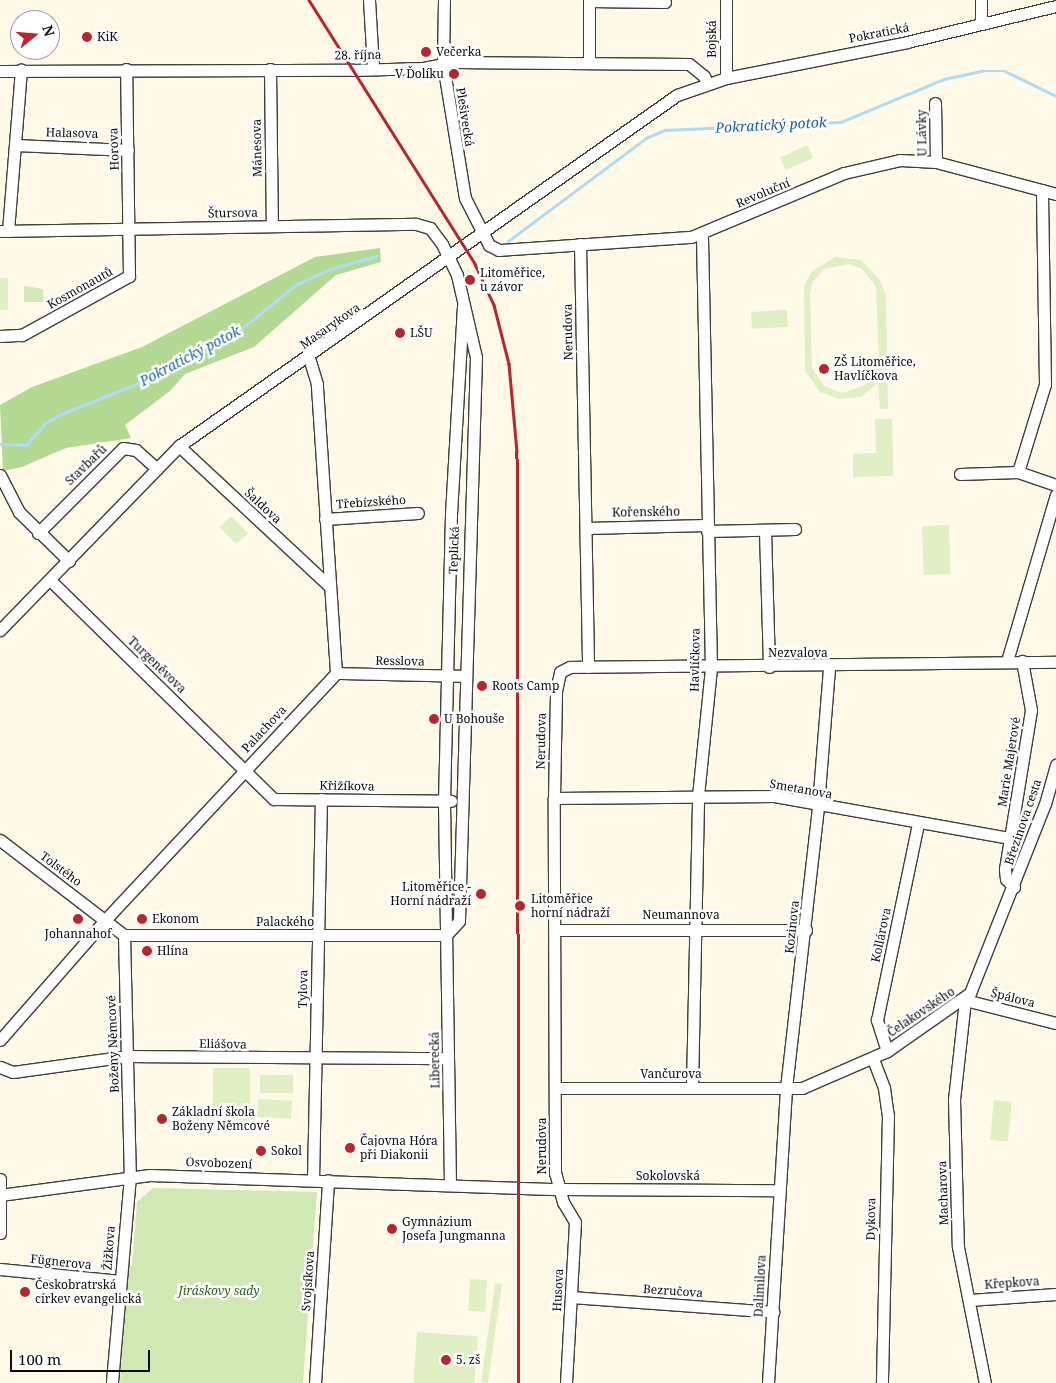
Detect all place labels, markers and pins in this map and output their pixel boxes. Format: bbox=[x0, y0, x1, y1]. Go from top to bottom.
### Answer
place label: KiK bbox=[97, 30, 118, 44]
marker: KiK bbox=[81, 31, 93, 43]
place label: Večerka bbox=[436, 45, 482, 59]
marker: Večerka bbox=[420, 46, 432, 58]
place label: V Ďolíku bbox=[395, 67, 444, 81]
marker: V Ďolíku bbox=[448, 68, 460, 80]
place label: Litoměřice, u závor bbox=[480, 266, 545, 294]
marker: Litoměřice, u závor bbox=[464, 274, 476, 286]
place label: LŠU bbox=[410, 326, 433, 340]
marker: LŠU bbox=[394, 327, 406, 339]
place label: ZŠ Litoměřice, Havlíčkova bbox=[834, 355, 916, 383]
marker: ZŠ Litoměřice, Havlíčkova bbox=[818, 363, 830, 375]
place label: Roots Camp bbox=[492, 679, 559, 693]
marker: Roots Camp bbox=[476, 680, 488, 692]
place label: U Bohouše bbox=[444, 712, 504, 726]
marker: U Bohouše bbox=[428, 713, 440, 725]
place label: Litoměřice - Horní nádraží bbox=[390, 880, 471, 908]
marker: Litoměřice - Horní nádraží bbox=[475, 888, 487, 900]
place label: Litoměřice horní nádraží bbox=[531, 892, 610, 920]
marker: Litoměřice horní nádraží bbox=[513, 899, 527, 913]
place label: Ekonom bbox=[152, 912, 199, 926]
marker: Johannahof bbox=[72, 913, 84, 925]
marker: Ekonom bbox=[136, 913, 148, 925]
place label: Johannahof bbox=[45, 927, 111, 941]
place label: Hlína bbox=[157, 944, 189, 958]
marker: Hlína bbox=[141, 945, 153, 957]
place label: Základní škola Boženy Němcové bbox=[172, 1105, 270, 1133]
marker: Základní škola Boženy Němcové bbox=[156, 1113, 168, 1125]
place label: Čajovna Hóra při Diakonii bbox=[360, 1134, 438, 1162]
marker: Čajovna Hóra při Diakonii bbox=[344, 1142, 356, 1154]
place label: Sokol bbox=[271, 1144, 302, 1158]
marker: Sokol bbox=[255, 1145, 267, 1157]
place label: Gymnázium Josefa Jungmanna bbox=[402, 1215, 506, 1243]
marker: Gymnázium Josefa Jungmanna bbox=[386, 1223, 398, 1235]
place label: Českobratrská církev evangelická bbox=[35, 1278, 142, 1306]
marker: Českobratrská církev evangelická bbox=[19, 1286, 31, 1298]
place label: 5. zš bbox=[456, 1353, 480, 1367]
marker: 5. zš bbox=[440, 1354, 452, 1366]

